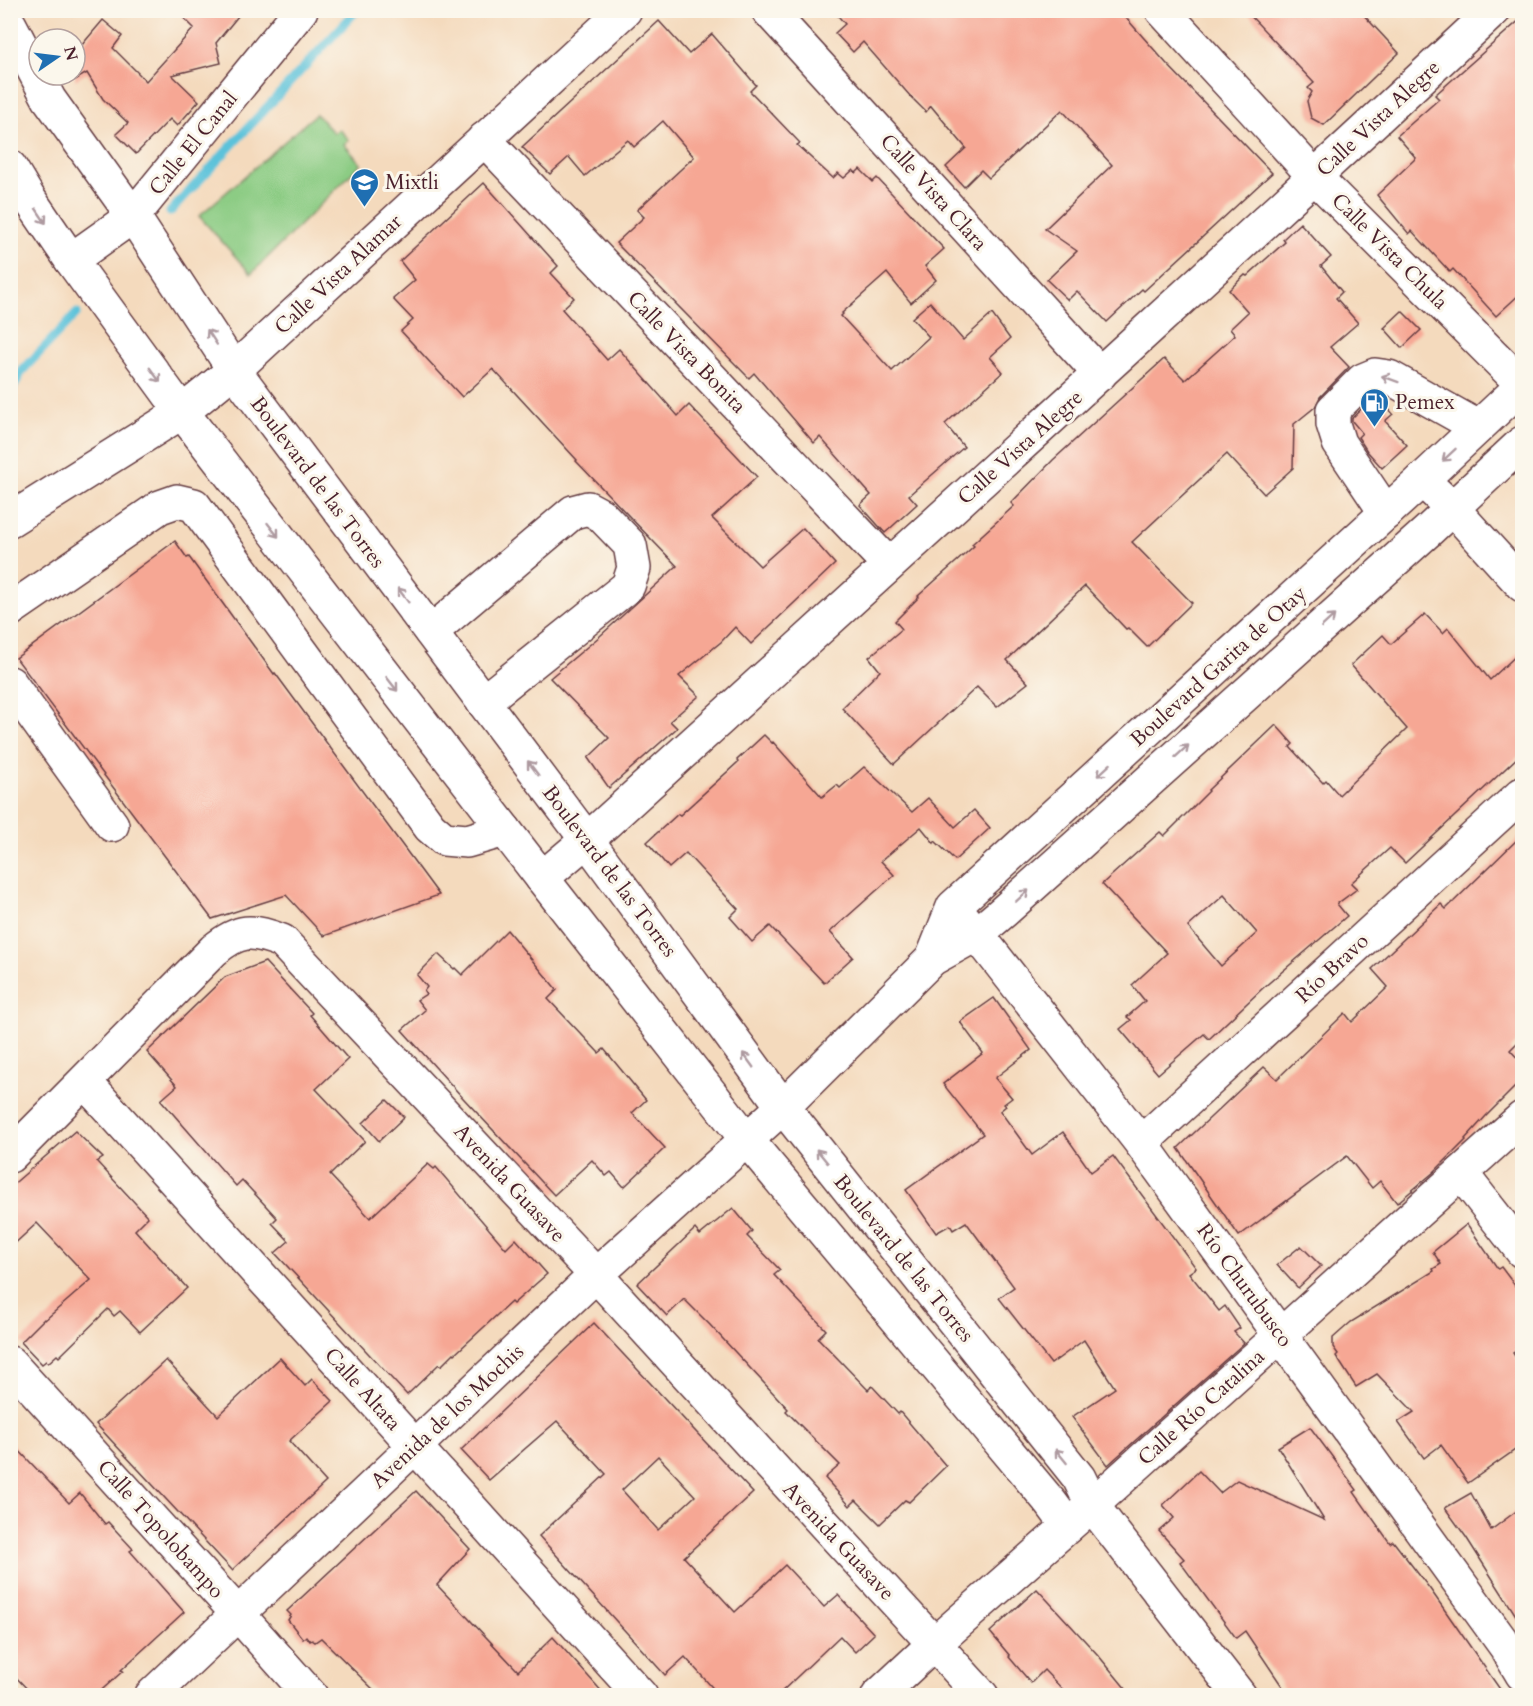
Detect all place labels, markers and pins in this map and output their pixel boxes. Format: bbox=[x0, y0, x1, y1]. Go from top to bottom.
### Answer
school or university icon: Mixtli bbox=[348, 166, 380, 208]
place label: Mixtli bbox=[385, 168, 439, 197]
fuel station icon: Pemex bbox=[1358, 386, 1390, 428]
place label: Pemex bbox=[1395, 388, 1455, 417]

